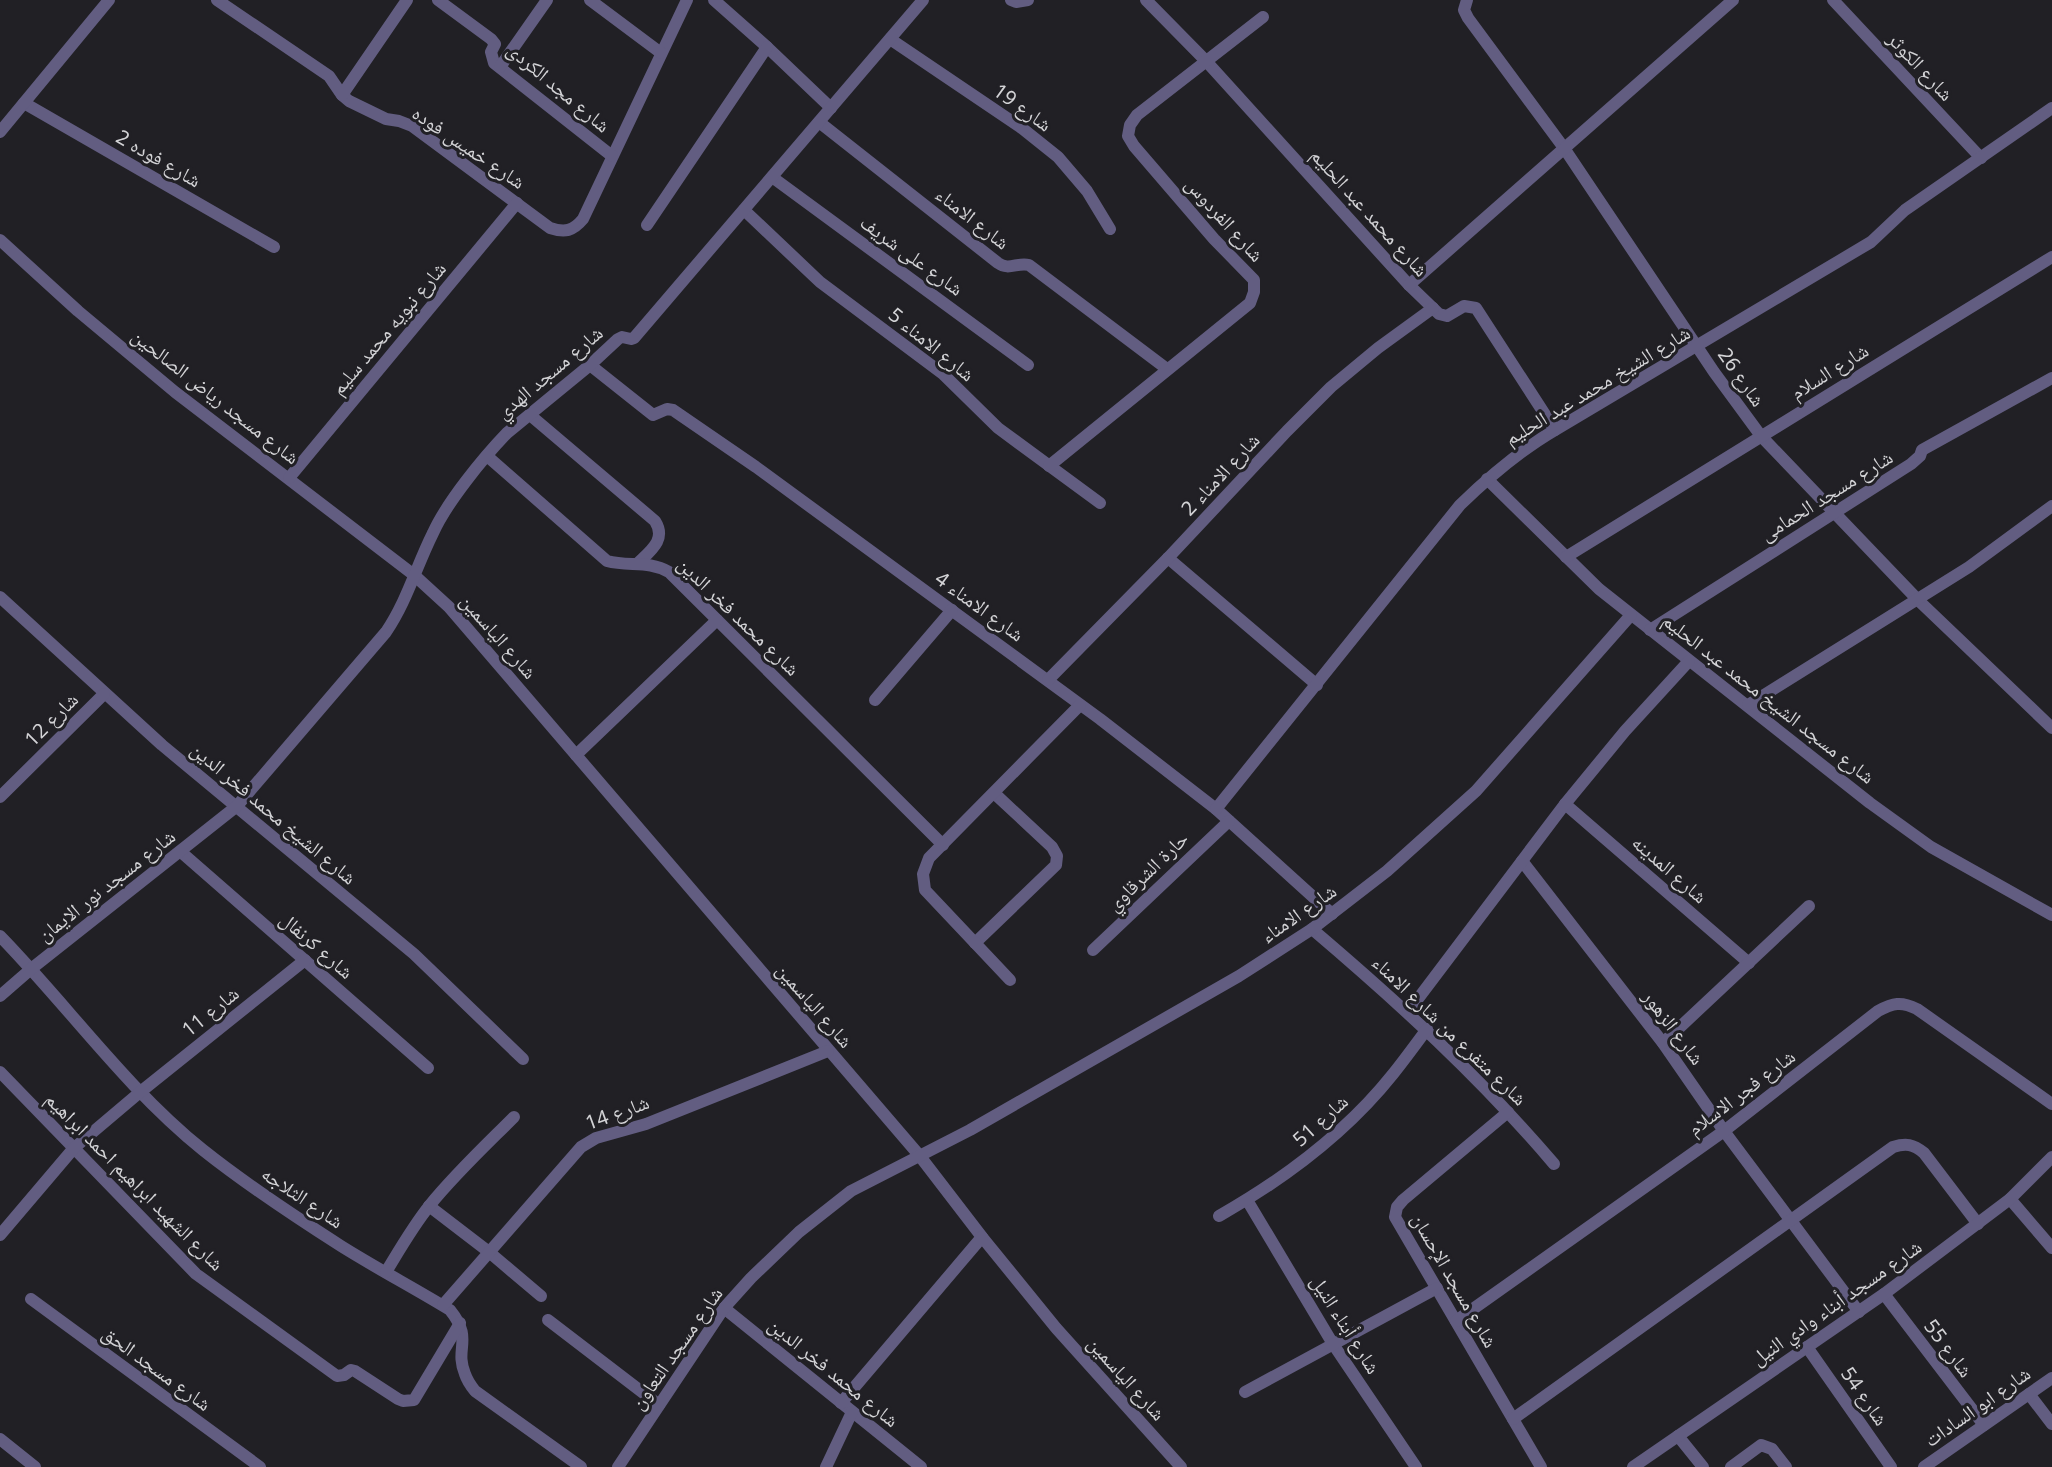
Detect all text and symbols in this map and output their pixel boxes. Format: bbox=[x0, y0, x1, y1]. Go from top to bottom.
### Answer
street label: شارع الكوثر bbox=[1881, 25, 1960, 107]
street label: شارع مجد الكردى bbox=[502, 36, 616, 138]
street label: شارع 19 bbox=[988, 77, 1058, 137]
street label: شارع خميس فوده bbox=[407, 99, 531, 195]
street label: شارع فوده 2 bbox=[112, 123, 206, 193]
street label: شارع محمد عبد الحليم bbox=[1304, 142, 1435, 283]
street label: شارع الفردوس bbox=[1180, 171, 1270, 267]
street label: شارع الامناء bbox=[930, 181, 1016, 255]
street label: شارع على شريف bbox=[855, 208, 969, 302]
street label: شارع نبويه محمد سليم bbox=[324, 256, 453, 401]
street label: شارع الامناء 5 bbox=[883, 301, 981, 387]
street label: شارع مسجد الهدي bbox=[490, 319, 610, 427]
street label: شارع الشيخ محمد عبد الحليم bbox=[1499, 319, 1695, 452]
street label: شارع مسجد رياض الصالحين bbox=[126, 322, 306, 470]
street label: شارع السلام bbox=[1785, 336, 1874, 406]
street label: شارع 26 bbox=[1712, 342, 1772, 412]
street label: شارع الامناء 2 bbox=[1175, 427, 1265, 521]
street label: شارع مسجد الحمامى bbox=[1754, 443, 1898, 547]
street label: شارع محمد فخر الدين bbox=[672, 550, 806, 682]
street label: شارع الامناء 4 bbox=[930, 565, 1030, 647]
street label: شارع الياسمين bbox=[454, 588, 544, 684]
street label: شارع مسجد الشيخ محمد عبد الحليم bbox=[1657, 607, 1881, 790]
street label: شارع 12 bbox=[18, 686, 84, 752]
street label: شارع الشيخ محمد فخر الدين bbox=[185, 736, 363, 890]
street label: شارع مسجد نور الايمان bbox=[31, 823, 181, 947]
street label: حارة الشرقاوي bbox=[1100, 825, 1196, 919]
street label: شارع المدينه bbox=[1627, 829, 1713, 909]
street label: شارع الامناء bbox=[1255, 877, 1341, 949]
street label: شارع كرنفال bbox=[274, 905, 360, 985]
street label: شارع متفرع من شارع الامناء bbox=[1367, 949, 1533, 1111]
street label: شارع الياسمين bbox=[770, 957, 860, 1053]
street label: شارع 11 bbox=[176, 980, 244, 1042]
street label: شارع الزهور bbox=[1636, 983, 1711, 1070]
street label: شارع فجر الاسلام bbox=[1682, 1043, 1801, 1142]
street label: شارع الشهيد ابراهيم احمد ابراهيم bbox=[39, 1086, 230, 1277]
street label: شارع 14 bbox=[581, 1088, 653, 1136]
street label: شارع 51 bbox=[1286, 1088, 1354, 1152]
street label: شارع الثلاجه bbox=[257, 1160, 349, 1234]
street label: شارع مسجد الإحسان bbox=[1405, 1208, 1505, 1352]
street label: شارع مسجد أبناء وادي النيل bbox=[1745, 1233, 1928, 1374]
street label: شارع أبناء النيل bbox=[1305, 1269, 1387, 1379]
street label: شارع مسجد التعاون bbox=[624, 1281, 728, 1415]
street label: شارع محمد فخر الدين bbox=[763, 1311, 905, 1433]
street label: شارع 55 bbox=[1918, 1313, 1980, 1383]
street label: شارع مسجد الحق bbox=[97, 1319, 217, 1417]
street label: شارع الياسمين bbox=[1082, 1330, 1172, 1426]
street label: شارع ابو السادات bbox=[1919, 1359, 2035, 1453]
street label: شارع 54 bbox=[1835, 1361, 1895, 1431]

